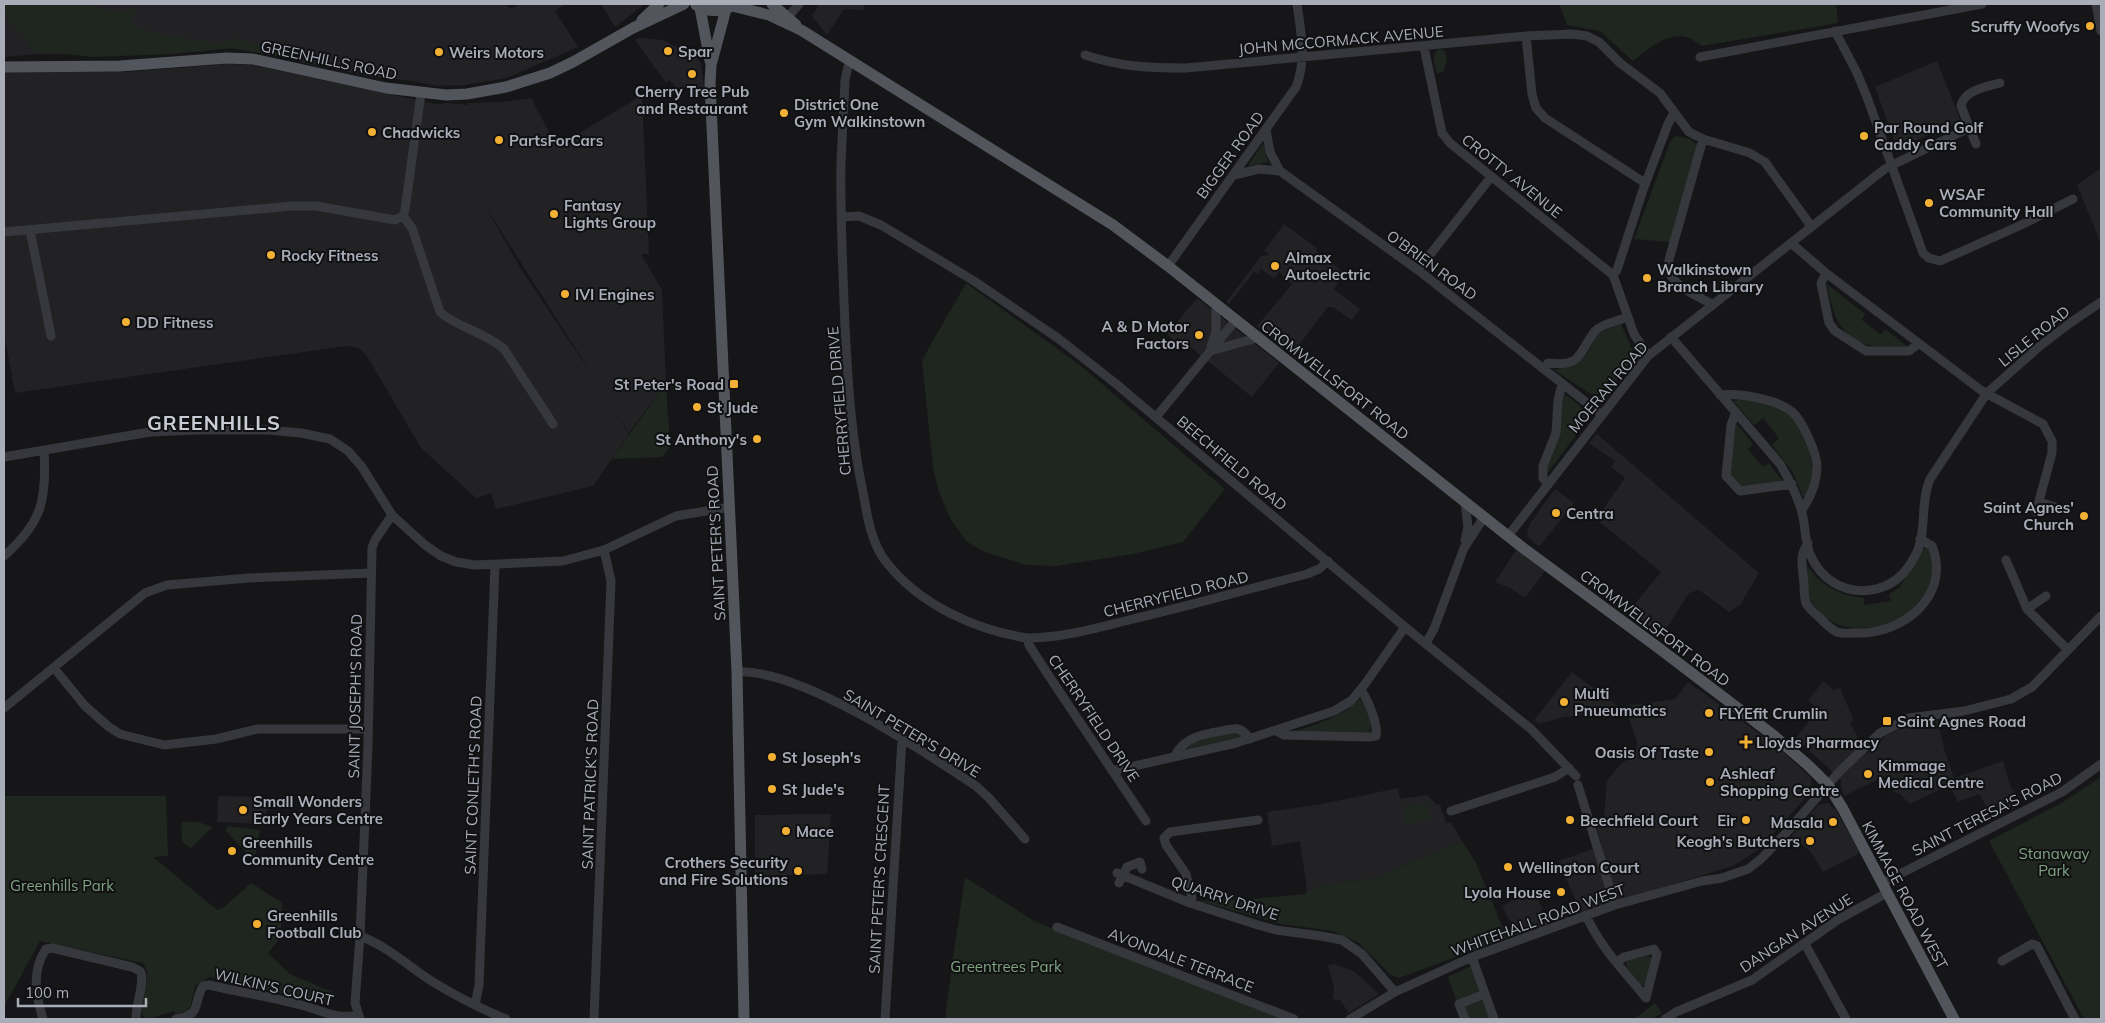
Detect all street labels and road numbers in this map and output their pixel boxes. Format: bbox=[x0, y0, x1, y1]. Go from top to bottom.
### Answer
street label: JOHN MCCORMACK AVENUE bbox=[1238, 22, 1444, 58]
street label: GREENHILLS ROAD bbox=[259, 36, 399, 84]
street label: BIGGER ROAD bbox=[1192, 108, 1268, 202]
street label: CROTTY AVENUE bbox=[1458, 130, 1566, 222]
street label: O'BRIEN ROAD bbox=[1383, 226, 1481, 304]
street label: LISLE ROAD bbox=[1995, 301, 2073, 371]
street label: CROMWELLSFORT ROAD bbox=[1257, 316, 1413, 444]
street label: CHERRYFIELD DRIVE bbox=[823, 325, 855, 476]
street label: MOERAN ROAD bbox=[1564, 337, 1652, 437]
street label: BEECHFIELD ROAD bbox=[1173, 411, 1291, 515]
street label: SAINT PETER'S ROAD bbox=[702, 465, 730, 621]
street label: CROMWELLSFORT ROAD bbox=[1576, 565, 1734, 691]
street label: CHERRYFIELD ROAD bbox=[1101, 567, 1251, 621]
street label: SAINT JOSEPH'S ROAD bbox=[344, 613, 366, 779]
street label: CHERRYFIELD DRIVE bbox=[1044, 651, 1144, 786]
street label: SAINT PETER'S DRIVE bbox=[840, 685, 984, 782]
street label: SAINT CONLETH'S ROAD bbox=[460, 695, 486, 875]
street label: SAINT PATRICK'S ROAD bbox=[578, 698, 602, 870]
street label: SAINT TERESA'S ROAD bbox=[1909, 768, 2065, 860]
street label: SAINT PETER'S CRESCENT bbox=[865, 784, 893, 974]
street label: KIMMAGE ROAD WEST bbox=[1858, 818, 1952, 972]
street label: QUARRY DRIVE bbox=[1169, 872, 1281, 924]
street label: WHITEHALL ROAD WEST bbox=[1448, 880, 1628, 960]
street label: DANGAN AVENUE bbox=[1736, 889, 1856, 977]
street label: AVONDALE TERRACE bbox=[1105, 923, 1257, 997]
street label: WILKIN'S COURT bbox=[213, 964, 335, 1010]

